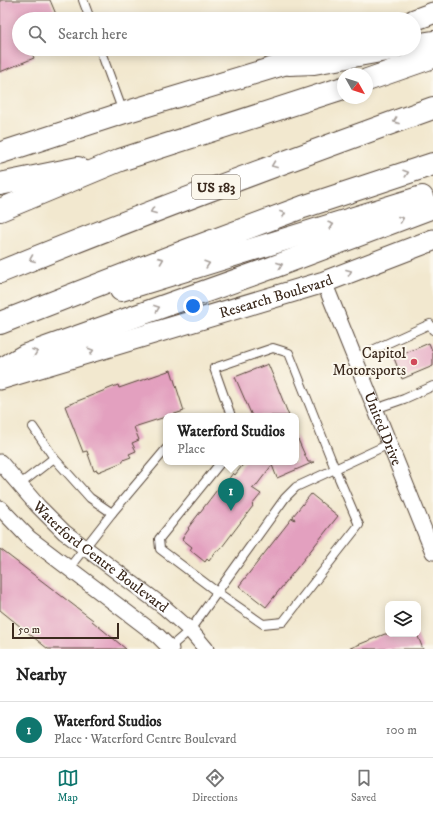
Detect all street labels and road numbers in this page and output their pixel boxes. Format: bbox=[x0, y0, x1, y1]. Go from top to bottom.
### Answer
road number: US 183 bbox=[192, 175, 240, 199]
street label: Research Boulevard bbox=[217, 270, 336, 323]
street label: United Drive bbox=[359, 389, 406, 468]
street label: Waterford Centre Boulevard bbox=[28, 496, 173, 617]

